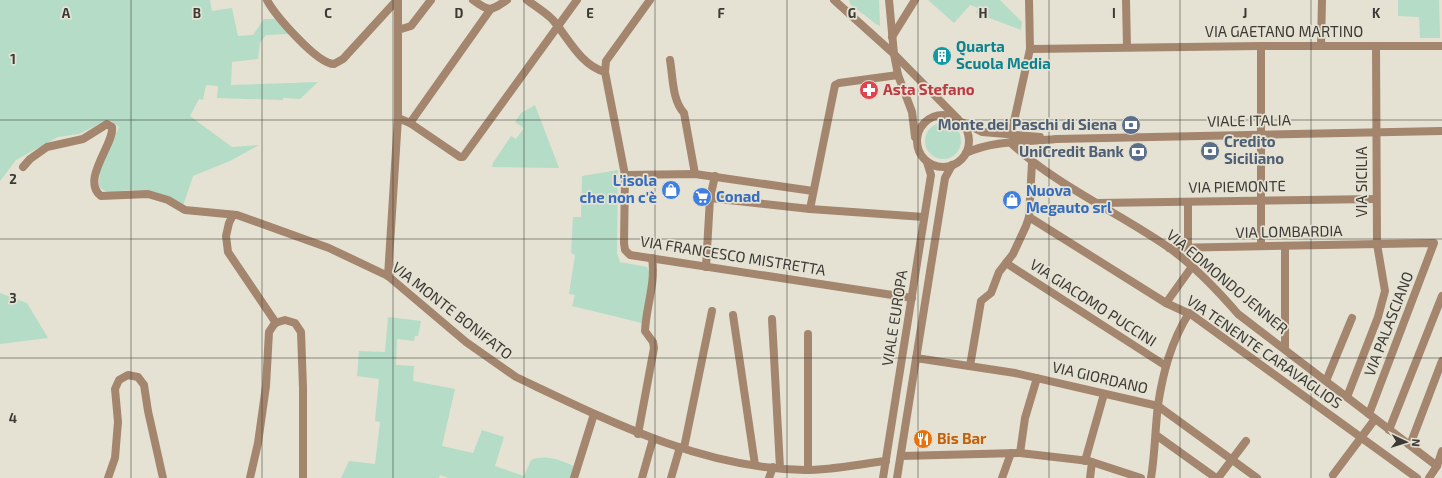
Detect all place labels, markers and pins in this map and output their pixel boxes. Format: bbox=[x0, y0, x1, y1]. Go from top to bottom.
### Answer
place label: Quarta Scuola Media bbox=[956, 37, 1051, 72]
building icon: Quarta Scuola Media bbox=[931, 45, 953, 67]
pharmacy icon: Asta Stefano bbox=[858, 79, 880, 101]
place label: Asta Stefano bbox=[883, 80, 975, 98]
bank icon: Monte dei Paschi di Siena bbox=[1120, 114, 1142, 136]
place label: Monte dei Paschi di Siena bbox=[938, 115, 1117, 133]
place label: Credito Siciliano bbox=[1224, 132, 1284, 167]
bank icon: Credito Siciliano bbox=[1199, 140, 1221, 162]
bank icon: UniCredit Bank bbox=[1127, 141, 1149, 163]
place label: UniCredit Bank bbox=[1019, 142, 1125, 160]
place label: L'isola che non c'è bbox=[580, 171, 657, 206]
shop icon: L'isola che non c'è bbox=[660, 179, 682, 201]
place label: Nuova Megauto srl bbox=[1026, 181, 1112, 216]
supermarket icon: Conad bbox=[691, 186, 713, 208]
place label: Conad bbox=[716, 187, 760, 205]
shop icon: Nuova Megauto srl bbox=[1001, 189, 1023, 211]
restaurant icon: Bis Bar bbox=[912, 428, 934, 450]
place label: Bis Bar bbox=[937, 429, 987, 447]

